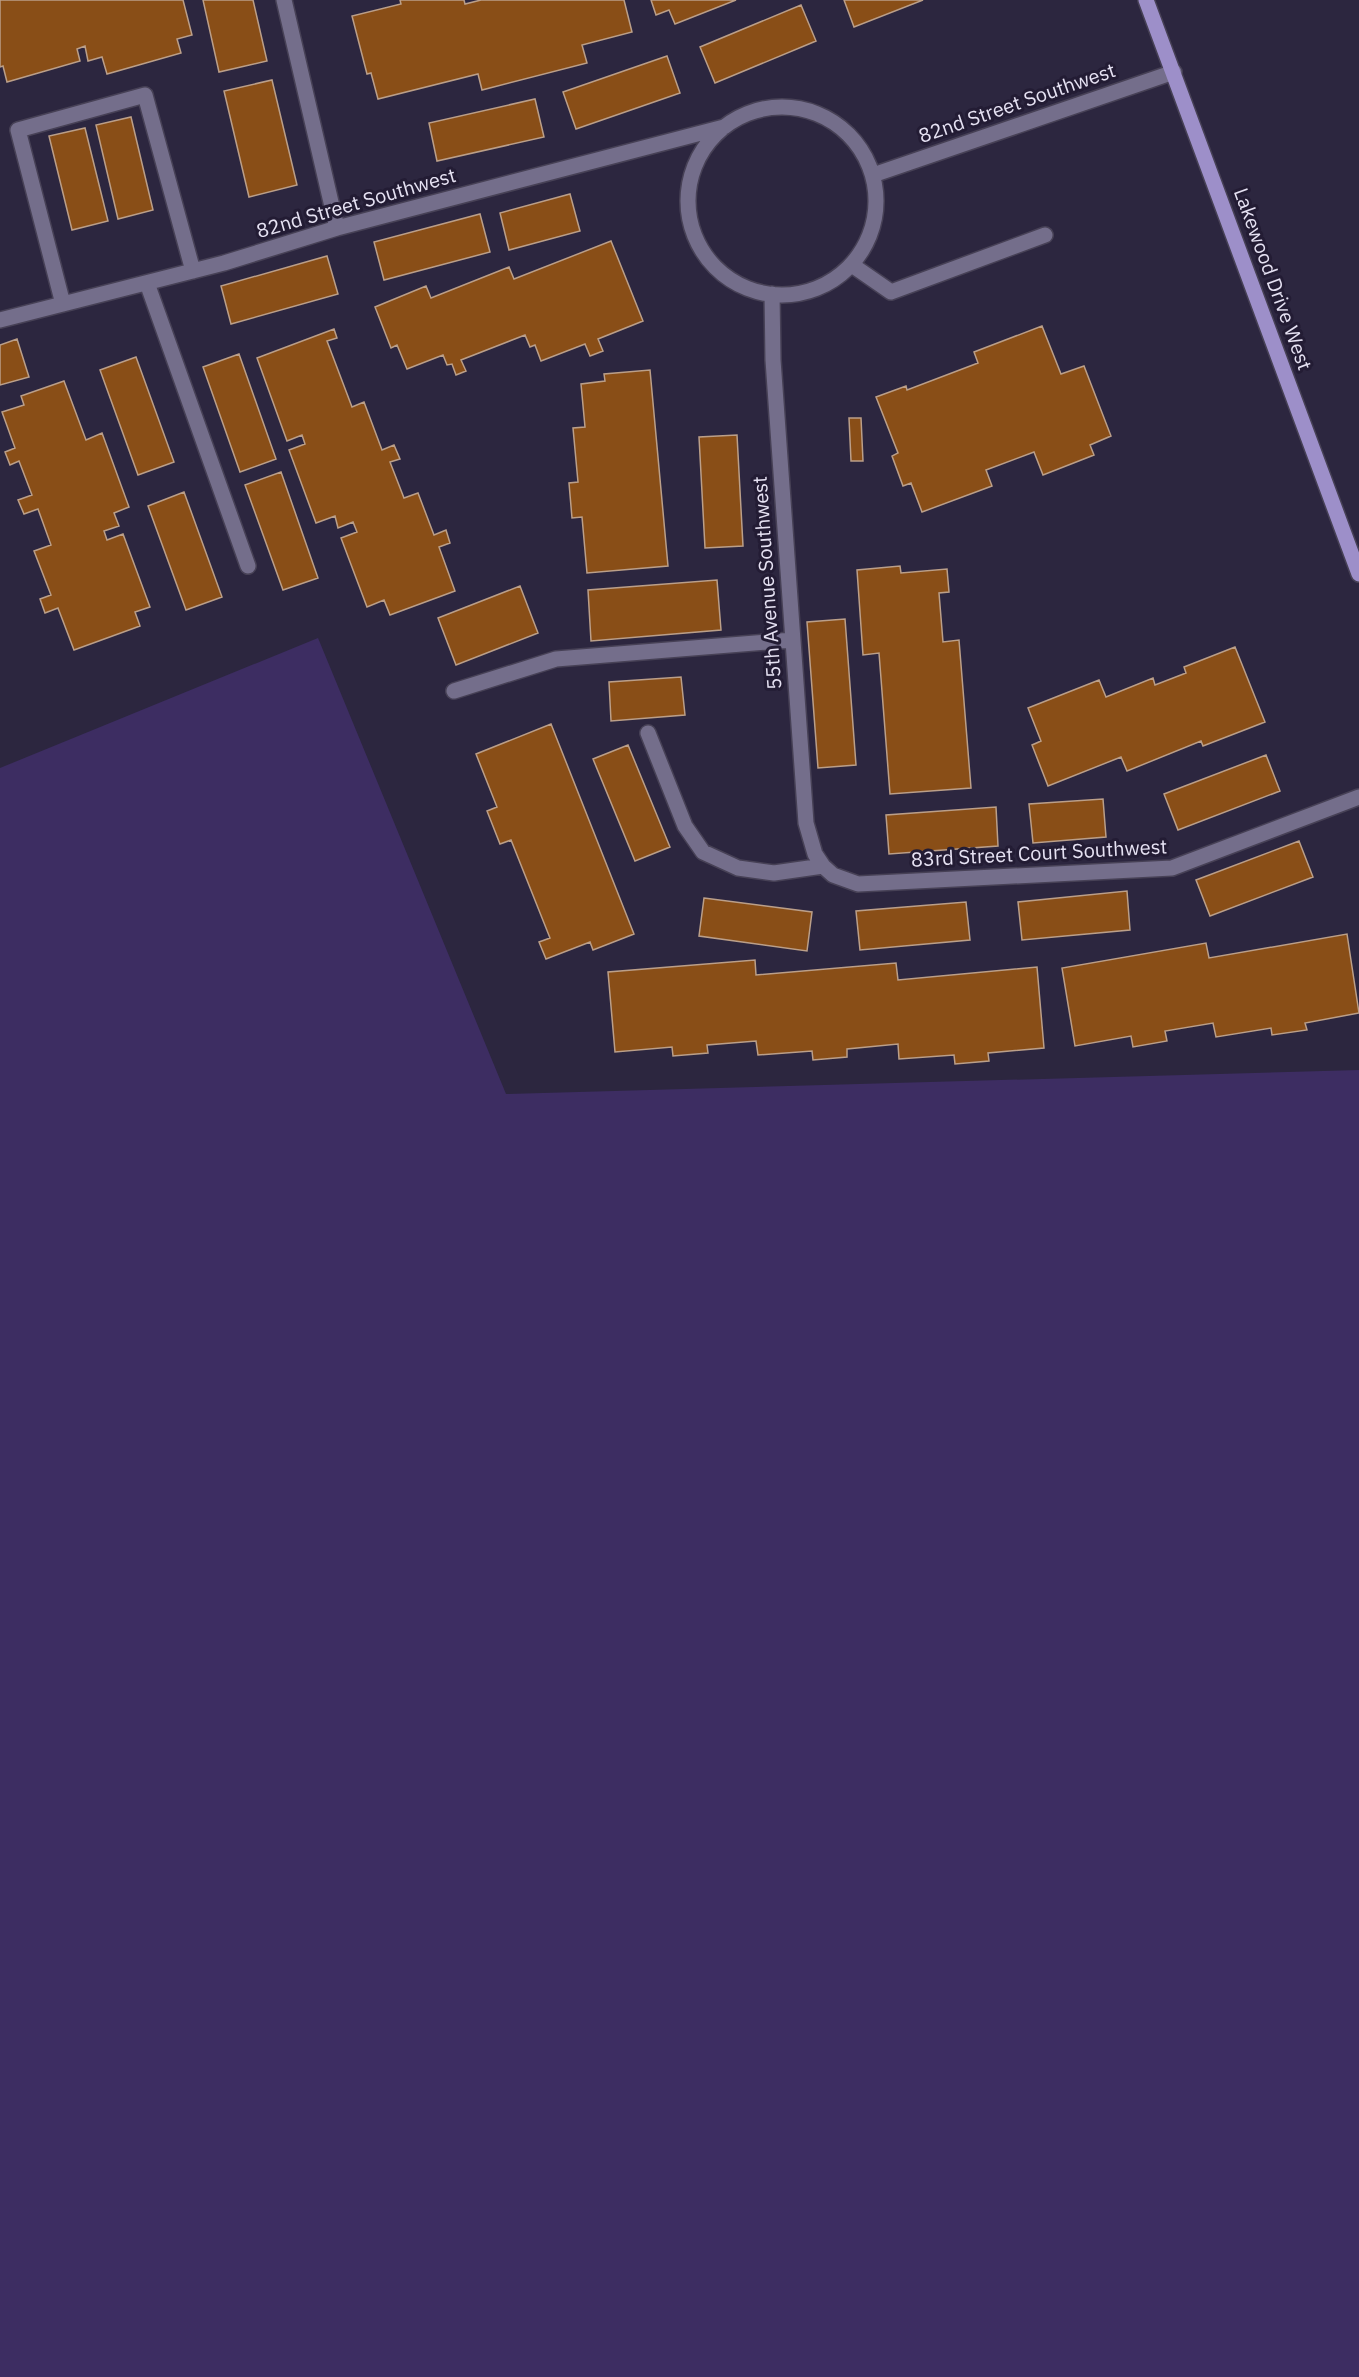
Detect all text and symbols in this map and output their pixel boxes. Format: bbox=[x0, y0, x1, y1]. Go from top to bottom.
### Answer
street label: 82nd Street Southwest bbox=[915, 56, 1119, 149]
street label: 82nd Street Southwest bbox=[253, 161, 459, 244]
street label: Lakewood Drive West bbox=[1228, 184, 1319, 374]
street label: 55th Avenue Southwest bbox=[746, 475, 787, 691]
street label: 83rd Street Court Southwest bbox=[910, 832, 1168, 873]

